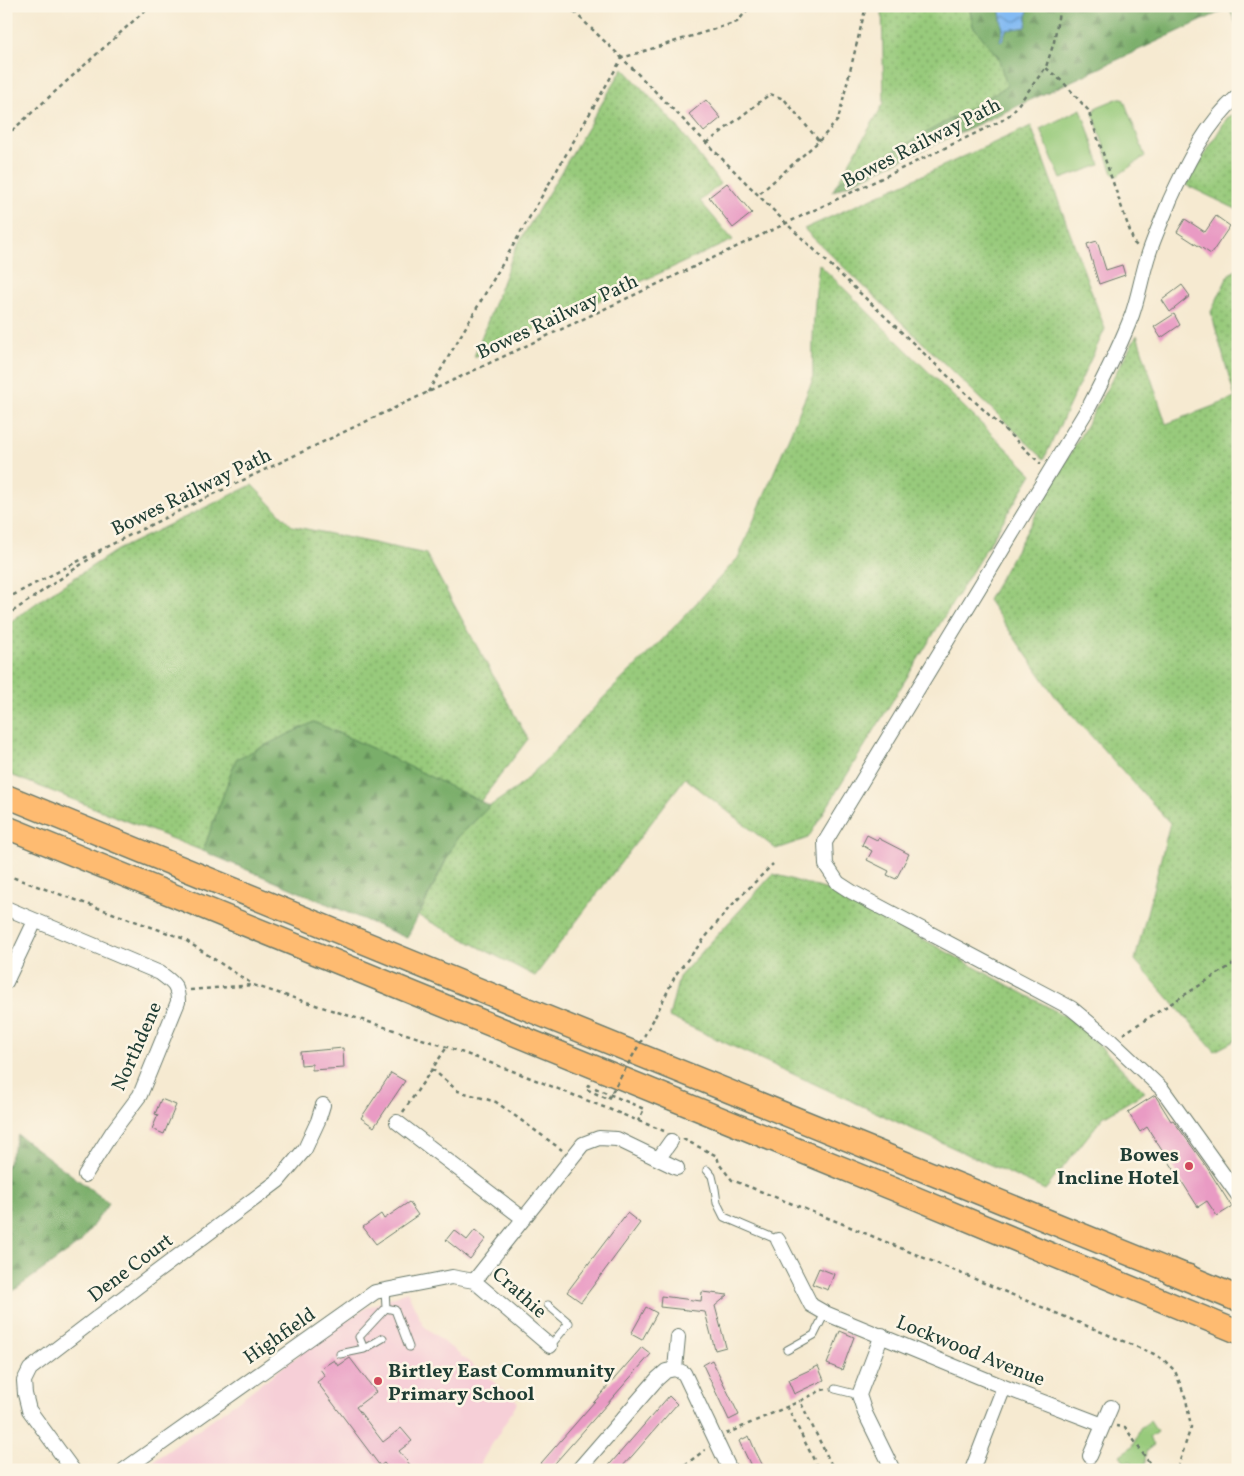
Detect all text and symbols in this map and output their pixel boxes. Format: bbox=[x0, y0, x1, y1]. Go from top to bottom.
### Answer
street label: Bowes Railway Path bbox=[838, 92, 1006, 196]
street label: Bowes Railway Path bbox=[473, 268, 643, 368]
street label: Bowes Railway Path bbox=[107, 442, 277, 544]
street label: Northdene bbox=[106, 998, 170, 1096]
place label: Bowes Incline Hotel bbox=[1057, 1142, 1179, 1193]
marker: Bowes Incline Hotel bbox=[1183, 1160, 1195, 1172]
street label: Dene Court bbox=[83, 1227, 180, 1310]
street label: Crathie bbox=[485, 1261, 552, 1326]
street label: Highfield bbox=[238, 1302, 322, 1372]
street label: Lockwood Avenue bbox=[892, 1309, 1049, 1395]
place label: Birtley East Community Primary School bbox=[388, 1358, 615, 1409]
marker: Birtley East Community Primary School bbox=[372, 1375, 384, 1387]

